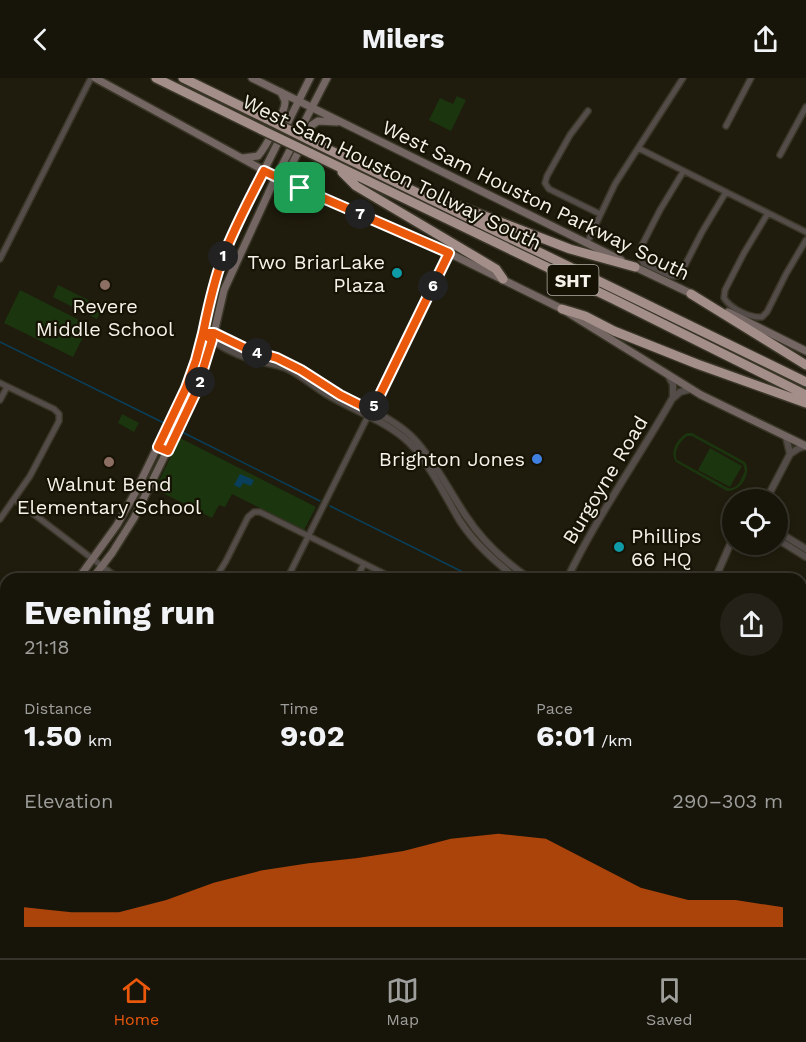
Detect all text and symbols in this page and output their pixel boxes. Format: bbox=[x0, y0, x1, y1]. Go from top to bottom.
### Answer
icon: back bbox=[24, 23, 57, 56]
text: Milers bbox=[362, 23, 444, 55]
icon: share bbox=[749, 23, 782, 56]
street label: West Sam Houston Tollway South bbox=[239, 89, 545, 255]
street label: West Sam Houston Parkway South bbox=[378, 115, 694, 285]
pin bbox=[274, 162, 325, 213]
icon: arrive bbox=[283, 171, 316, 204]
pin: 7 bbox=[345, 199, 375, 229]
text: 7 bbox=[355, 204, 365, 223]
pin: 1 bbox=[208, 241, 238, 271]
text: 1 bbox=[220, 246, 226, 265]
place label: Two BriarLake Plaza bbox=[247, 250, 385, 297]
road number: SHT bbox=[548, 265, 598, 295]
marker: Two BriarLake Plaza bbox=[390, 266, 404, 280]
pin: 6 bbox=[418, 271, 448, 301]
text: 6 bbox=[428, 276, 438, 295]
marker: Revere Middle School bbox=[98, 278, 112, 292]
place label: Revere Middle School bbox=[36, 294, 174, 341]
pin: 4 bbox=[242, 338, 272, 368]
text: 4 bbox=[252, 343, 262, 362]
pin: 2 bbox=[185, 367, 215, 397]
text: 2 bbox=[195, 372, 205, 391]
pin: 5 bbox=[359, 391, 389, 421]
text: 5 bbox=[369, 396, 379, 415]
street label: Burgoyne Road bbox=[557, 412, 653, 548]
place label: Brighton Jones bbox=[379, 447, 525, 471]
marker: Brighton Jones bbox=[530, 452, 544, 466]
marker: Walnut Bend Elementary School bbox=[102, 455, 116, 469]
place label: Walnut Bend Elementary School bbox=[17, 472, 201, 519]
map controls bbox=[722, 489, 788, 555]
button: locate bbox=[722, 489, 788, 555]
place label: Phillips 66 HQ bbox=[631, 524, 702, 571]
marker: Phillips 66 HQ bbox=[612, 540, 626, 554]
text: Evening run bbox=[24, 593, 215, 632]
button: share bbox=[720, 593, 783, 656]
text: 21:18 bbox=[24, 635, 70, 659]
text: Distance bbox=[24, 699, 92, 718]
text: Time bbox=[280, 699, 318, 718]
text: Pace bbox=[536, 699, 573, 718]
text: 1.50 bbox=[24, 718, 82, 753]
text: 9:02 bbox=[280, 718, 345, 753]
text: 6:01 bbox=[536, 718, 596, 753]
text: km bbox=[82, 731, 112, 750]
text: /km bbox=[596, 731, 633, 750]
text: Elevation bbox=[24, 789, 113, 813]
text: 290–303 m bbox=[672, 789, 783, 813]
tab: Home bbox=[113, 974, 159, 1029]
tab: Map bbox=[386, 974, 419, 1029]
tab: Saved bbox=[646, 974, 693, 1029]

